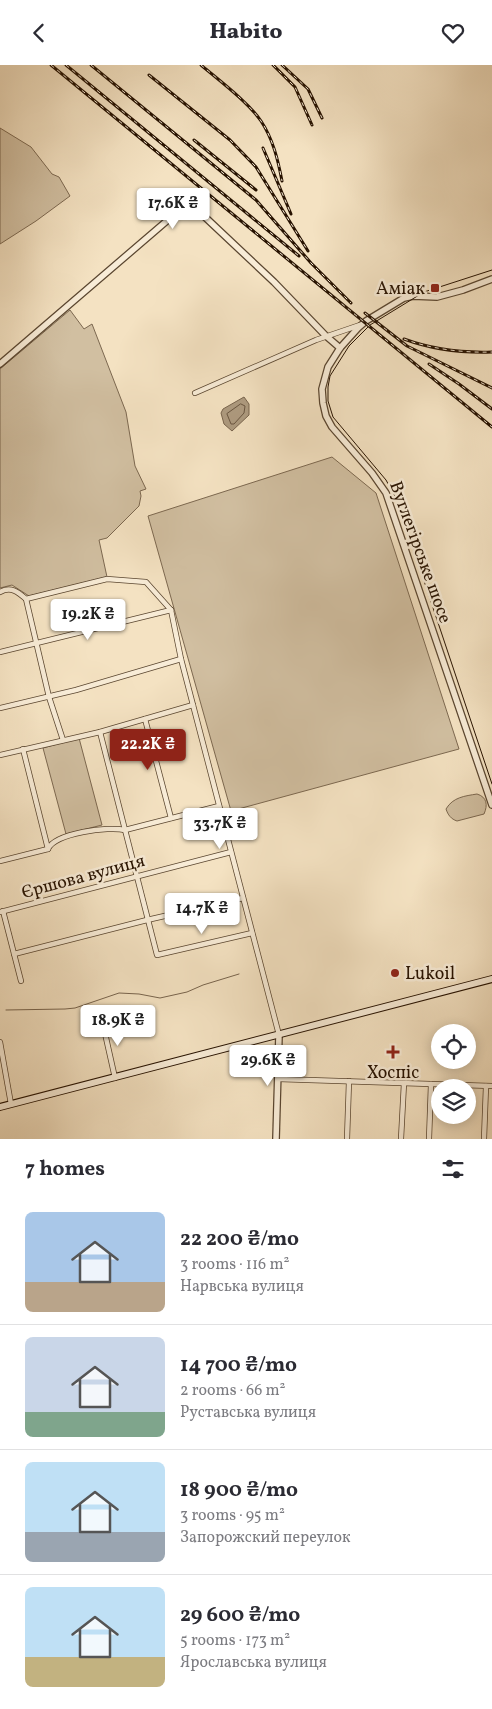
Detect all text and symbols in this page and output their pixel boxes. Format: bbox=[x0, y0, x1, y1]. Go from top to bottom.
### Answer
text: Habito bbox=[210, 17, 283, 48]
icon: back bbox=[25, 19, 53, 47]
icon: heart bbox=[439, 19, 467, 47]
pin: 17.6K ₴ bbox=[127, 187, 219, 230]
text: 17.6K ₴ bbox=[148, 193, 198, 215]
place label: Аміак bbox=[376, 277, 425, 302]
marker: Аміак bbox=[429, 282, 441, 294]
street label: Вуглегірське шосе bbox=[382, 478, 457, 627]
pin: 19.2K ₴ bbox=[42, 599, 134, 641]
text: 19.2K ₴ bbox=[62, 604, 114, 626]
pin: 22.2K ₴ bbox=[102, 729, 194, 771]
text: 22.2K ₴ bbox=[121, 734, 175, 756]
pin: 33.7K ₴ bbox=[174, 807, 266, 850]
text: 33.7K ₴ bbox=[194, 813, 246, 835]
street label: Єршова вулиця bbox=[19, 849, 148, 906]
pin: 14.7K ₴ bbox=[156, 893, 248, 935]
text: 14.7K ₴ bbox=[176, 898, 228, 920]
place label: Lukoil bbox=[405, 962, 455, 987]
marker: Lukoil bbox=[389, 967, 401, 979]
pin: 18.9K ₴ bbox=[72, 1005, 164, 1047]
text: 18.9K ₴ bbox=[91, 1010, 145, 1032]
map controls bbox=[431, 1024, 476, 1124]
button: locate bbox=[431, 1024, 476, 1069]
pin: 29.6K ₴ bbox=[222, 1045, 314, 1087]
marker: Хоспіс bbox=[386, 1045, 400, 1059]
text: 29.6K ₴ bbox=[240, 1050, 296, 1072]
place label: Хоспіс bbox=[367, 1061, 419, 1086]
button: layers bbox=[431, 1079, 476, 1124]
text: 7 homes bbox=[25, 1155, 105, 1184]
icon: filters bbox=[439, 1155, 467, 1183]
text: 22 200 ₴/mo bbox=[180, 1225, 299, 1254]
icon: home bbox=[65, 1232, 125, 1292]
text: 3 rooms · 116 m² bbox=[180, 1254, 289, 1276]
text: Нарвська вулиця bbox=[180, 1276, 304, 1298]
text: 14 700 ₴/mo bbox=[180, 1351, 297, 1380]
icon: home bbox=[65, 1357, 125, 1417]
text: 2 rooms · 66 m² bbox=[180, 1380, 286, 1402]
text: Руставська вулиця bbox=[180, 1402, 316, 1424]
text: 18 900 ₴/mo bbox=[180, 1476, 298, 1505]
icon: home bbox=[65, 1482, 125, 1542]
text: 3 rooms · 95 m² bbox=[180, 1505, 285, 1527]
text: Запорожский переулок bbox=[180, 1527, 351, 1549]
text: 29 600 ₴/mo bbox=[180, 1601, 300, 1630]
icon: home bbox=[65, 1607, 125, 1667]
text: 5 rooms · 173 m² bbox=[180, 1630, 290, 1652]
text: Ярославська вулиця bbox=[180, 1652, 327, 1674]

